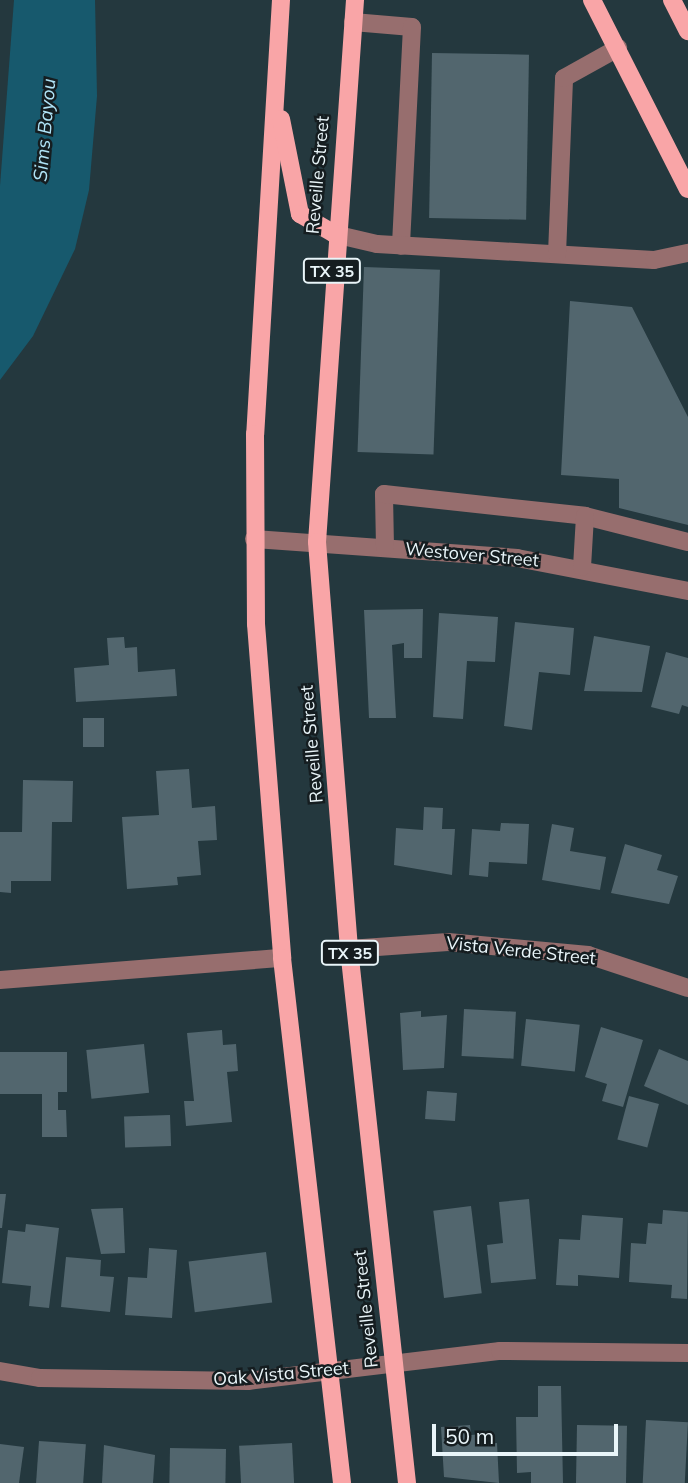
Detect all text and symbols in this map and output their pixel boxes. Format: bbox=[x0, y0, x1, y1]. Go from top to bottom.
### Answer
water label: Sims Bayou bbox=[29, 77, 61, 183]
street label: Reveille Street bbox=[302, 115, 334, 235]
road number: TX 35 bbox=[302, 258, 362, 284]
street label: Westover Street bbox=[404, 538, 540, 572]
street label: Reveille Street bbox=[296, 684, 328, 804]
street label: Vista Verde Street bbox=[445, 932, 597, 970]
road number: TX 35 bbox=[320, 940, 380, 965]
street label: Reveille Street bbox=[349, 1249, 383, 1369]
street label: Oak Vista Street bbox=[212, 1357, 350, 1391]
scale bar bbox=[436, 1410, 622, 1454]
text: 50 m bbox=[445, 1423, 494, 1449]

